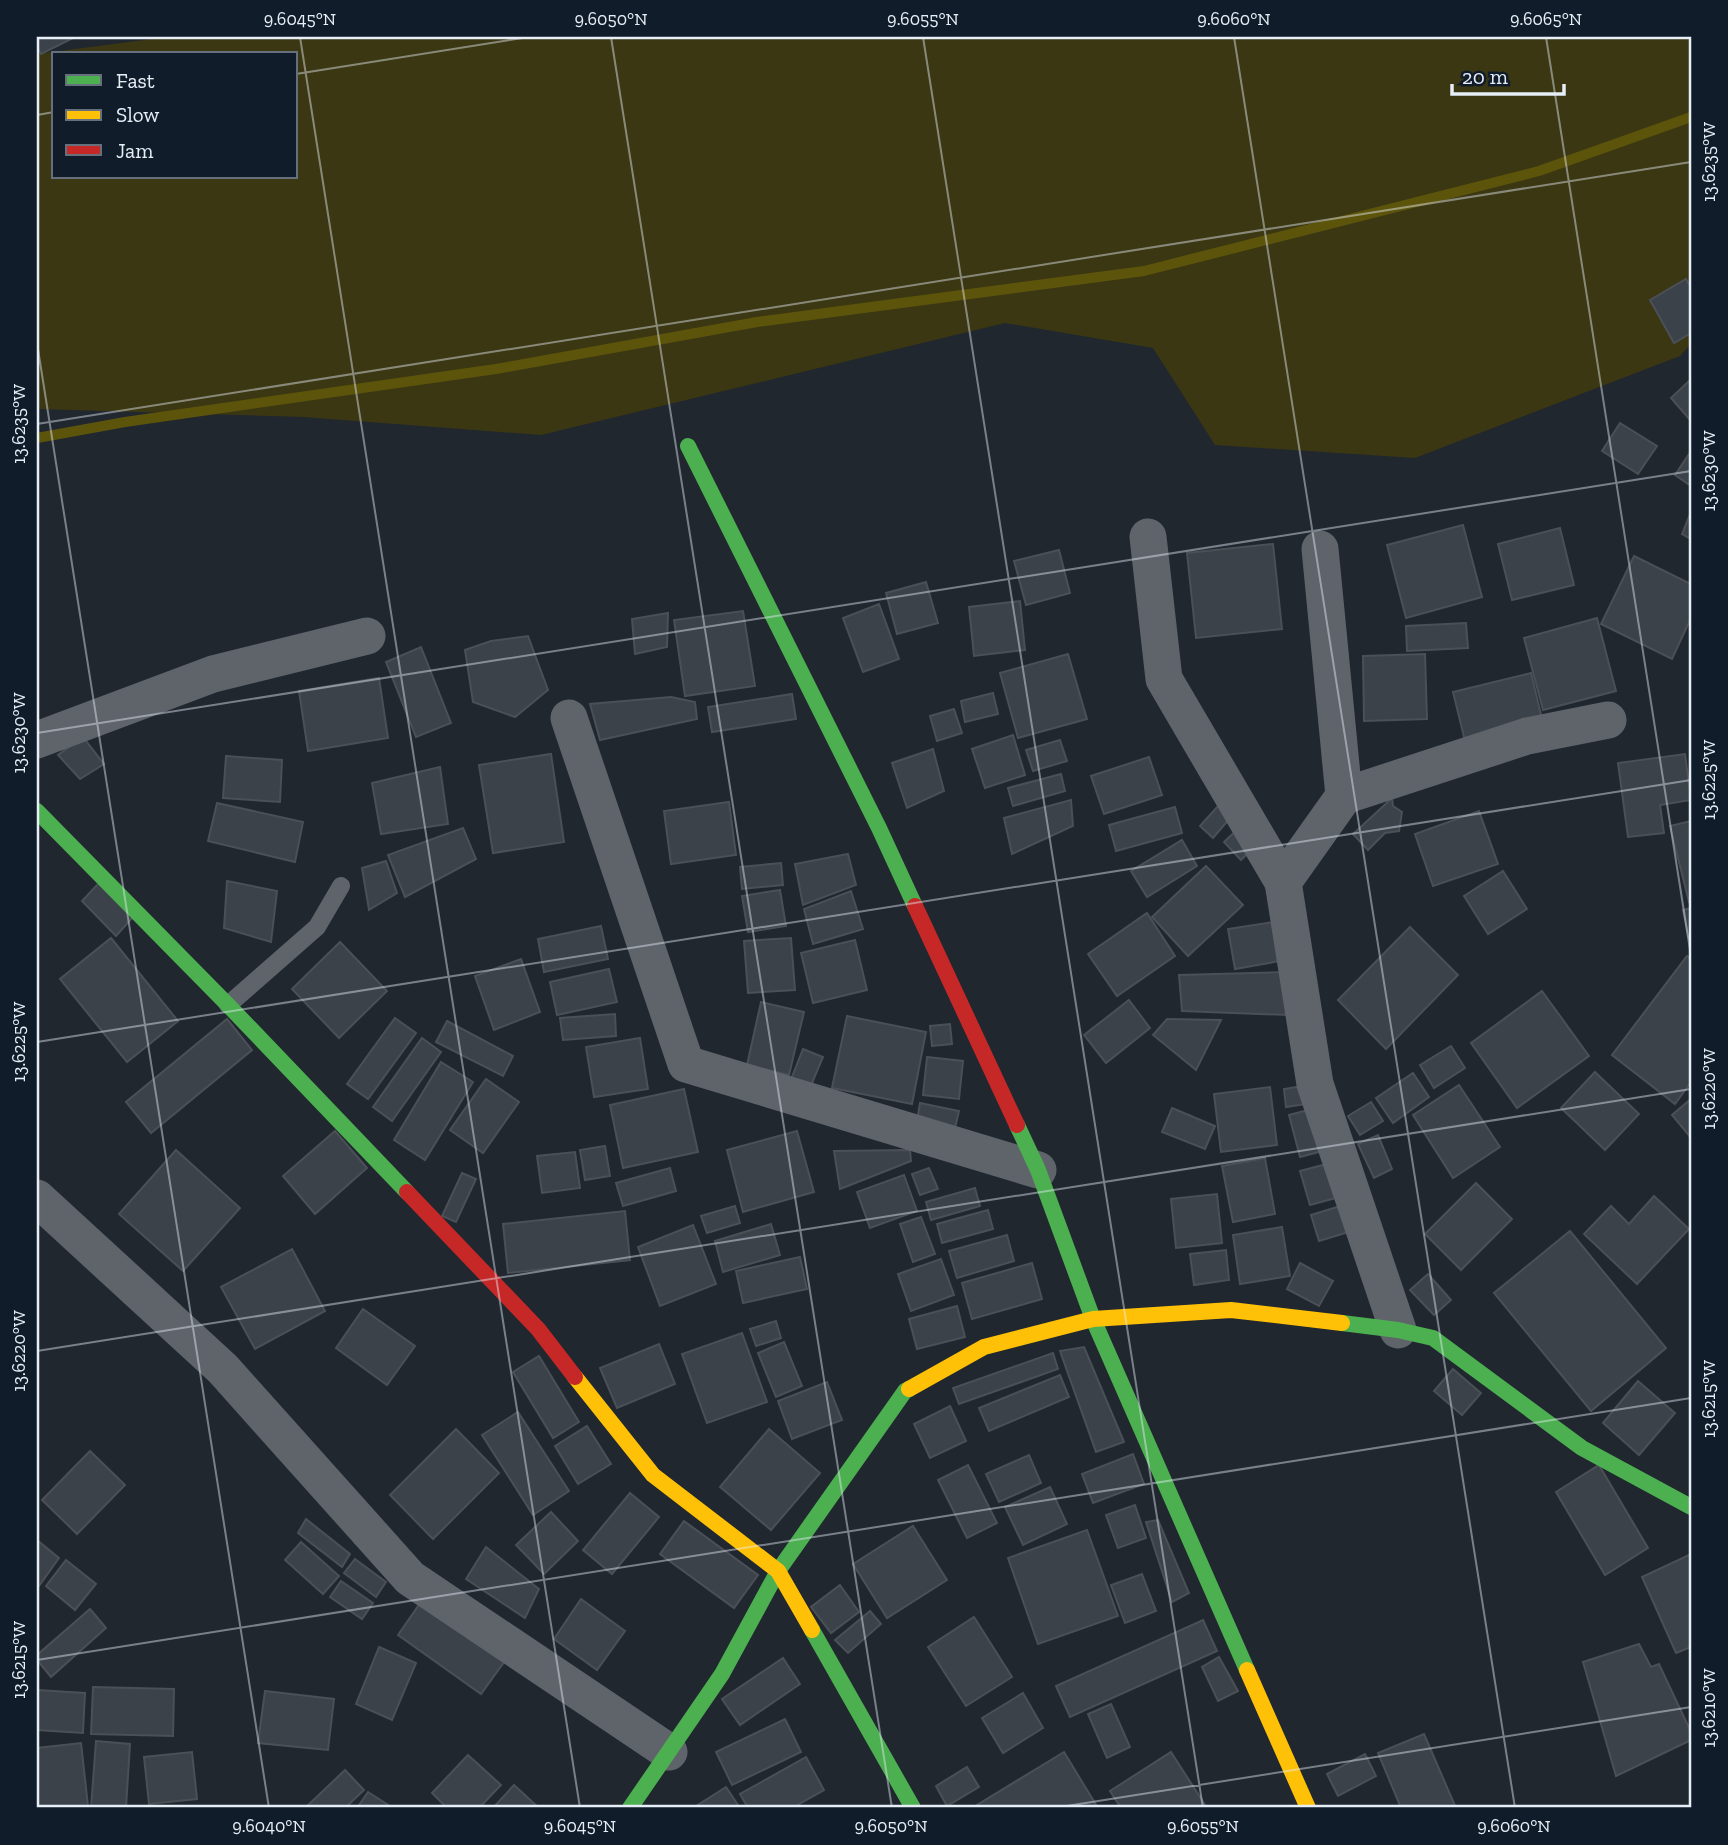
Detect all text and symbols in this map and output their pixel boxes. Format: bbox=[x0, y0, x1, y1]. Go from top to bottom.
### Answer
text: 9.6045°N bbox=[264, 8, 336, 30]
text: 9.6050°N bbox=[575, 8, 647, 30]
text: 9.6055°N bbox=[887, 8, 959, 30]
text: 9.6060°N bbox=[1197, 8, 1271, 30]
text: 9.6065°N bbox=[1510, 8, 1582, 30]
legend bbox=[52, 52, 298, 178]
scale bar bbox=[1452, 52, 1564, 96]
text: 20 m bbox=[1462, 64, 1508, 89]
text: Fast bbox=[116, 68, 155, 93]
text: Slow bbox=[116, 102, 159, 127]
text: 13.6235°W bbox=[1698, 122, 1720, 202]
text: Jam bbox=[116, 138, 153, 163]
text: 13.6235°W bbox=[8, 384, 30, 464]
text: 13.6230°W bbox=[1698, 430, 1720, 512]
text: 13.6230°W bbox=[8, 692, 30, 774]
text: 13.6225°W bbox=[1698, 740, 1720, 820]
text: 13.6225°W bbox=[8, 1002, 30, 1082]
text: 13.6220°W bbox=[1698, 1048, 1720, 1130]
text: 13.6220°W bbox=[8, 1310, 30, 1392]
text: 13.6215°W bbox=[1698, 1360, 1720, 1438]
text: 13.6215°W bbox=[8, 1621, 30, 1699]
text: 13.6210°W bbox=[1698, 1668, 1720, 1748]
text: 9.6040°N bbox=[232, 1815, 306, 1837]
text: 9.6045°N bbox=[544, 1815, 616, 1837]
text: 9.6050°N bbox=[855, 1815, 927, 1837]
text: 9.6055°N bbox=[1167, 1815, 1239, 1837]
text: 9.6060°N bbox=[1477, 1815, 1551, 1837]

